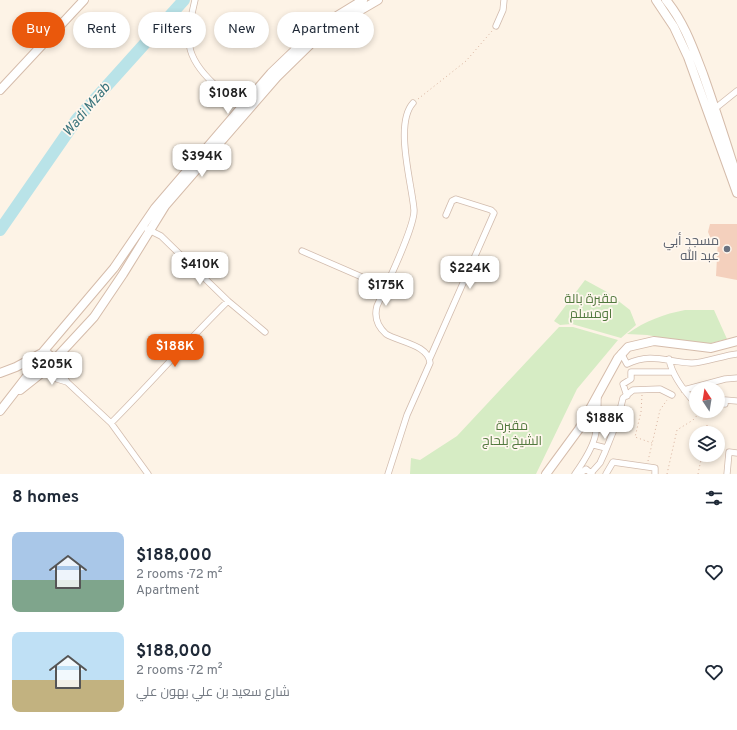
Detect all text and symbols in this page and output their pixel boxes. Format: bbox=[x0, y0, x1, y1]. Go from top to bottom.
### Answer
chip: Buy bbox=[12, 12, 65, 48]
chip: Rent bbox=[73, 12, 130, 48]
chip: Filters bbox=[138, 12, 206, 48]
chip: New bbox=[214, 12, 269, 48]
chip: Apartment bbox=[277, 12, 374, 48]
water label: Wadi Mzab bbox=[60, 79, 115, 140]
pin: $108K bbox=[200, 81, 256, 115]
text: $108K bbox=[209, 86, 247, 102]
pin: $394K bbox=[174, 144, 230, 178]
text: $394K bbox=[181, 149, 223, 165]
place label: مسجد أبي عبد الله bbox=[663, 232, 719, 265]
marker: مسجد أبي عبد الله bbox=[722, 244, 732, 254]
pin: $410K bbox=[172, 252, 228, 286]
pin: $224K bbox=[442, 256, 498, 290]
text: $410K bbox=[180, 257, 220, 273]
text: $224K bbox=[449, 261, 491, 277]
pin: $175K bbox=[358, 273, 414, 307]
text: $175K bbox=[367, 278, 405, 294]
park label: مقبرة بالة اومسلم bbox=[564, 292, 618, 323]
pin: $188K bbox=[147, 334, 203, 368]
text: $188K bbox=[156, 339, 194, 355]
pin: $205K bbox=[24, 352, 80, 386]
text: $205K bbox=[31, 357, 73, 373]
north arrow bbox=[689, 382, 725, 418]
map controls bbox=[689, 382, 725, 462]
pin: $188K bbox=[577, 406, 633, 440]
text: $188K bbox=[586, 411, 624, 427]
park label: مقبرة الشيخ بلحاج bbox=[482, 419, 542, 450]
button: layers bbox=[689, 426, 725, 462]
text: 8 homes bbox=[12, 487, 79, 509]
icon: filters bbox=[703, 487, 725, 509]
text: $188,000 bbox=[136, 545, 212, 567]
icon: home bbox=[44, 548, 92, 596]
icon: heart bbox=[703, 561, 725, 583]
text: 2 rooms · 72 m² bbox=[136, 567, 222, 583]
text: Apartment bbox=[136, 583, 199, 599]
text: $188,000 bbox=[136, 641, 212, 663]
icon: home bbox=[44, 648, 92, 696]
icon: heart bbox=[703, 661, 725, 683]
text: 2 rooms · 72 m² bbox=[136, 663, 222, 679]
text: شارع سعيد بن علي بهون علي bbox=[136, 685, 290, 701]

